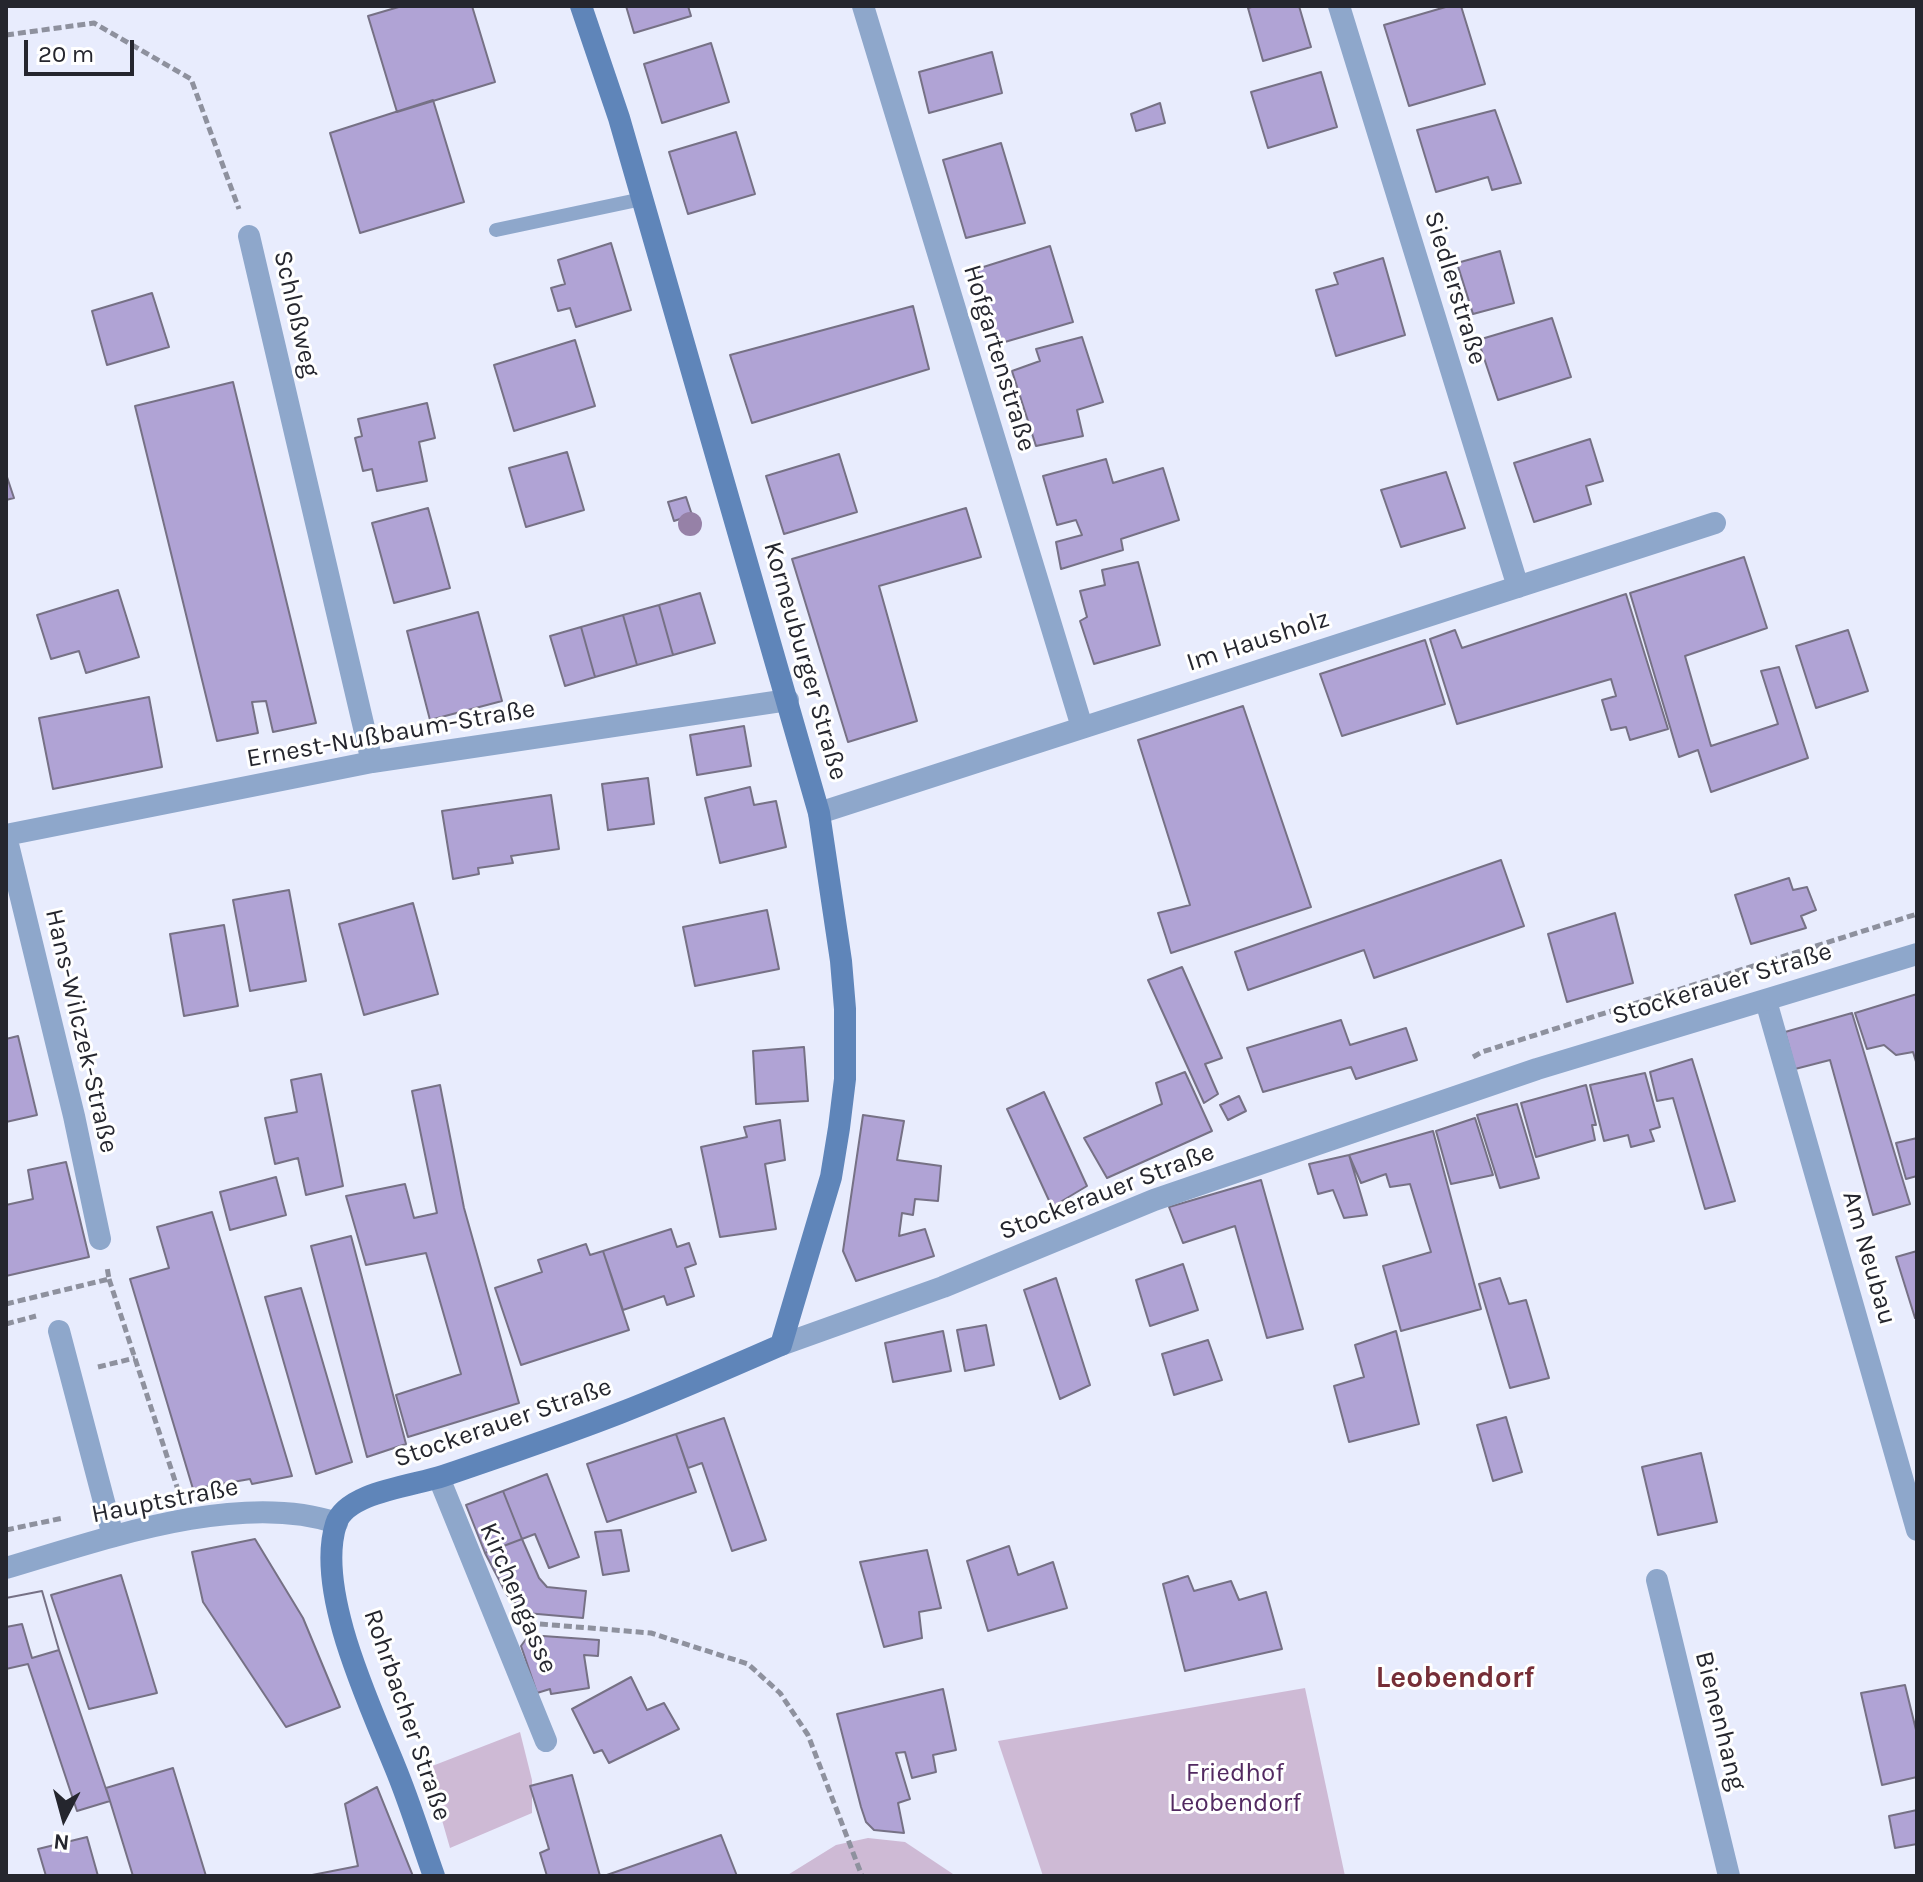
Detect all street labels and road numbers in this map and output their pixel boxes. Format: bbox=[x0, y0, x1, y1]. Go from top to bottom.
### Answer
street label: Siedlerstraße bbox=[1417, 208, 1493, 368]
street label: Schloßweg bbox=[266, 248, 326, 380]
street label: Hofgartenstraße bbox=[956, 261, 1042, 455]
street label: Korneuburger Straße bbox=[756, 538, 854, 784]
street label: Im Hausholz bbox=[1183, 603, 1333, 679]
street label: Ernest-Nußbaum-Straße bbox=[244, 693, 538, 775]
street label: Hans-Wilczek-Straße bbox=[38, 906, 124, 1156]
street label: Stockerauer Straße bbox=[1608, 936, 1836, 1032]
street label: Stockerauer Straße bbox=[995, 1137, 1219, 1247]
street label: Am Neubau bbox=[1835, 1187, 1903, 1329]
street label: Stockerauer Straße bbox=[390, 1371, 616, 1475]
street label: Hauptstraße bbox=[89, 1471, 241, 1531]
street label: Kirchengasse bbox=[472, 1518, 564, 1678]
street label: Rohrbacher Straße bbox=[356, 1605, 458, 1825]
street label: Bienenhang bbox=[1688, 1648, 1752, 1794]

